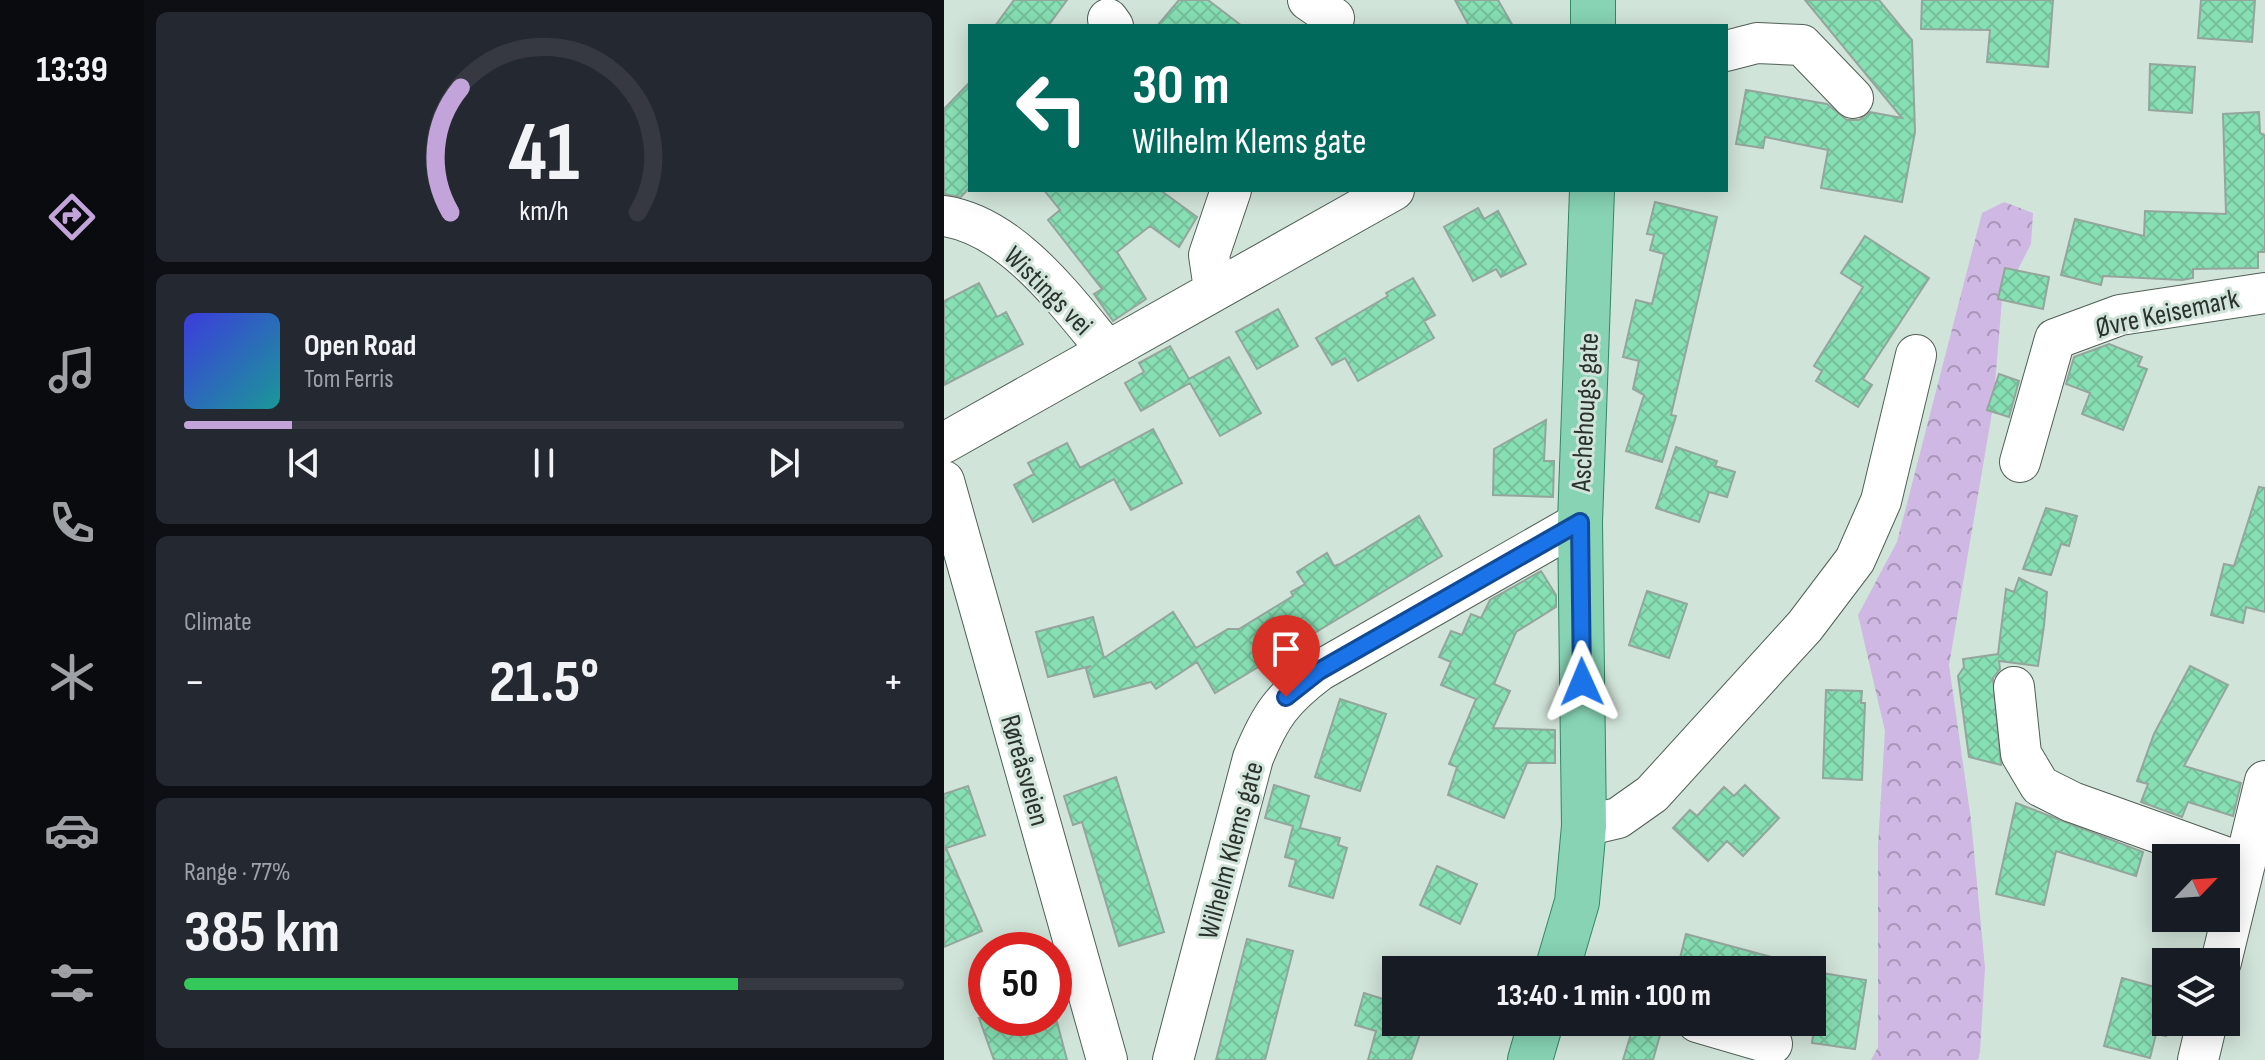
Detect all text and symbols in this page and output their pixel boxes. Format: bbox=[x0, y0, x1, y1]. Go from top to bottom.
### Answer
text: 13:39 bbox=[36, 49, 108, 92]
text: 30 m bbox=[1132, 53, 1230, 120]
icon: left bbox=[1000, 56, 1104, 160]
text: 41 bbox=[508, 104, 580, 204]
text: Wilhelm Klems gate bbox=[1132, 121, 1366, 164]
icon: directions bbox=[44, 189, 100, 245]
text: km/h bbox=[519, 194, 569, 229]
street label: Wistings vei bbox=[997, 240, 1099, 342]
street label: Øvre Keisemark bbox=[2093, 282, 2242, 345]
text: Open Road bbox=[304, 328, 416, 364]
street label: Aschehougs gate bbox=[1565, 332, 1606, 493]
icon: music bbox=[44, 342, 100, 398]
text: Tom Ferris bbox=[304, 364, 394, 395]
icon: previous bbox=[282, 441, 326, 485]
icon: pause bbox=[522, 441, 566, 485]
icon: next bbox=[762, 441, 806, 485]
icon: phone bbox=[44, 495, 100, 551]
text: Climate bbox=[184, 607, 252, 638]
pin bbox=[1252, 615, 1320, 697]
icon: arrive bbox=[1264, 627, 1308, 671]
position arrow bbox=[1540, 640, 1624, 724]
text: 21.5° bbox=[489, 647, 599, 719]
icon: climate bbox=[44, 649, 100, 705]
text: − bbox=[184, 656, 206, 709]
text: + bbox=[882, 656, 904, 709]
street label: Røreåsveien bbox=[993, 711, 1056, 830]
street label: Wilhelm Klems gate bbox=[1192, 758, 1271, 943]
icon: car bbox=[44, 802, 100, 858]
north arrow bbox=[2152, 844, 2240, 932]
map controls bbox=[2152, 844, 2240, 1036]
text: Range · 77% bbox=[184, 857, 291, 888]
text: 385 km bbox=[184, 897, 340, 969]
speed limit sign: 50 bbox=[968, 932, 1072, 1036]
button: layers bbox=[2152, 948, 2240, 1036]
icon: filters bbox=[44, 955, 100, 1011]
text: 13:40 · 1 min · 100 m bbox=[1497, 978, 1711, 1014]

